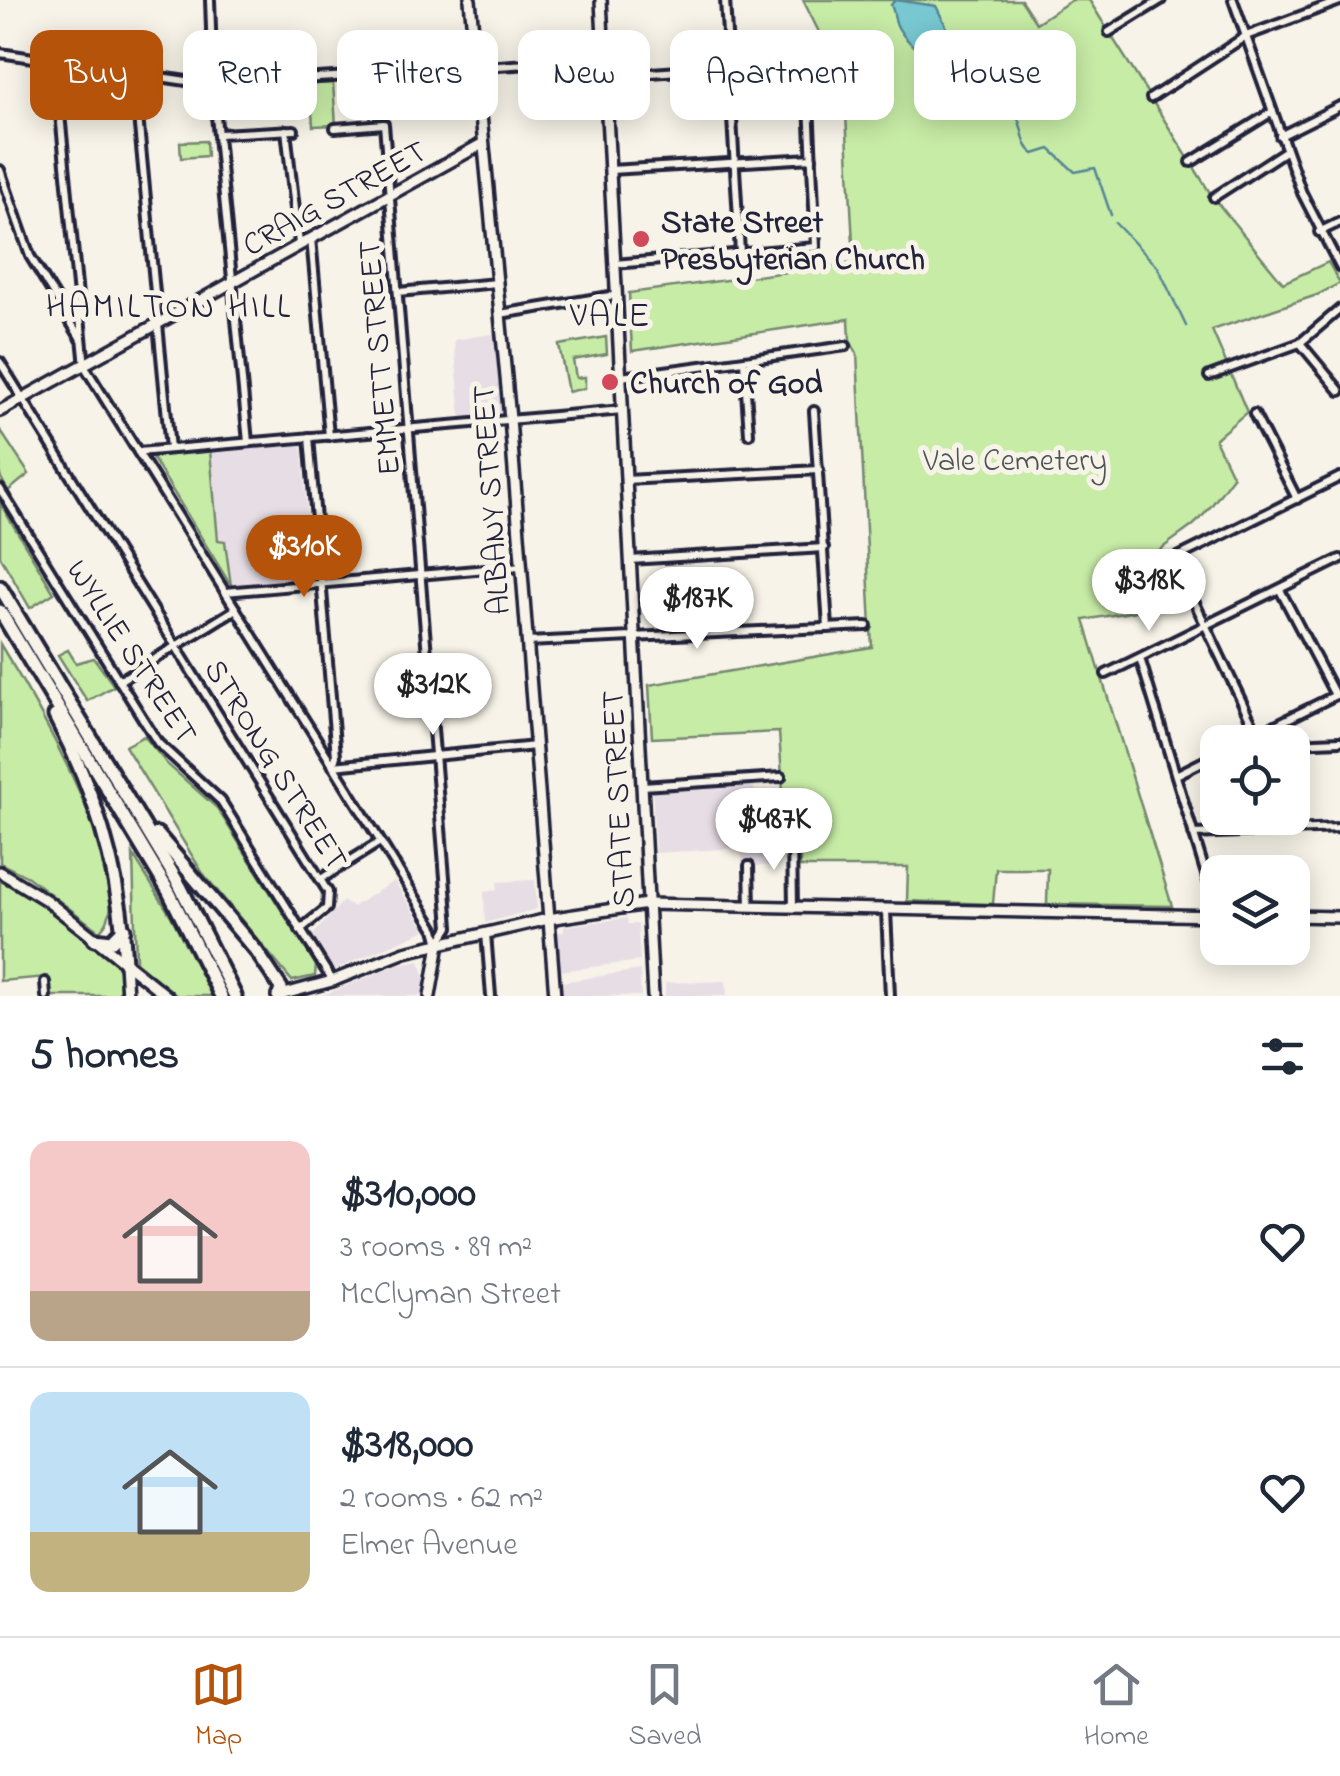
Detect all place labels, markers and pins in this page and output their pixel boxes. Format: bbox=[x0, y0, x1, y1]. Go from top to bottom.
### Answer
place label: State Street Presbyterian Church bbox=[661, 201, 925, 286]
marker: State Street Presbyterian Church bbox=[630, 228, 652, 250]
place label: Church of God bbox=[630, 362, 822, 409]
marker: Church of God bbox=[599, 371, 621, 393]
pin: $310K bbox=[234, 515, 374, 600]
pin: $318K bbox=[1079, 549, 1219, 634]
pin: $187K bbox=[627, 567, 767, 652]
pin: $312K bbox=[363, 653, 503, 738]
pin: $487K bbox=[704, 788, 844, 873]

